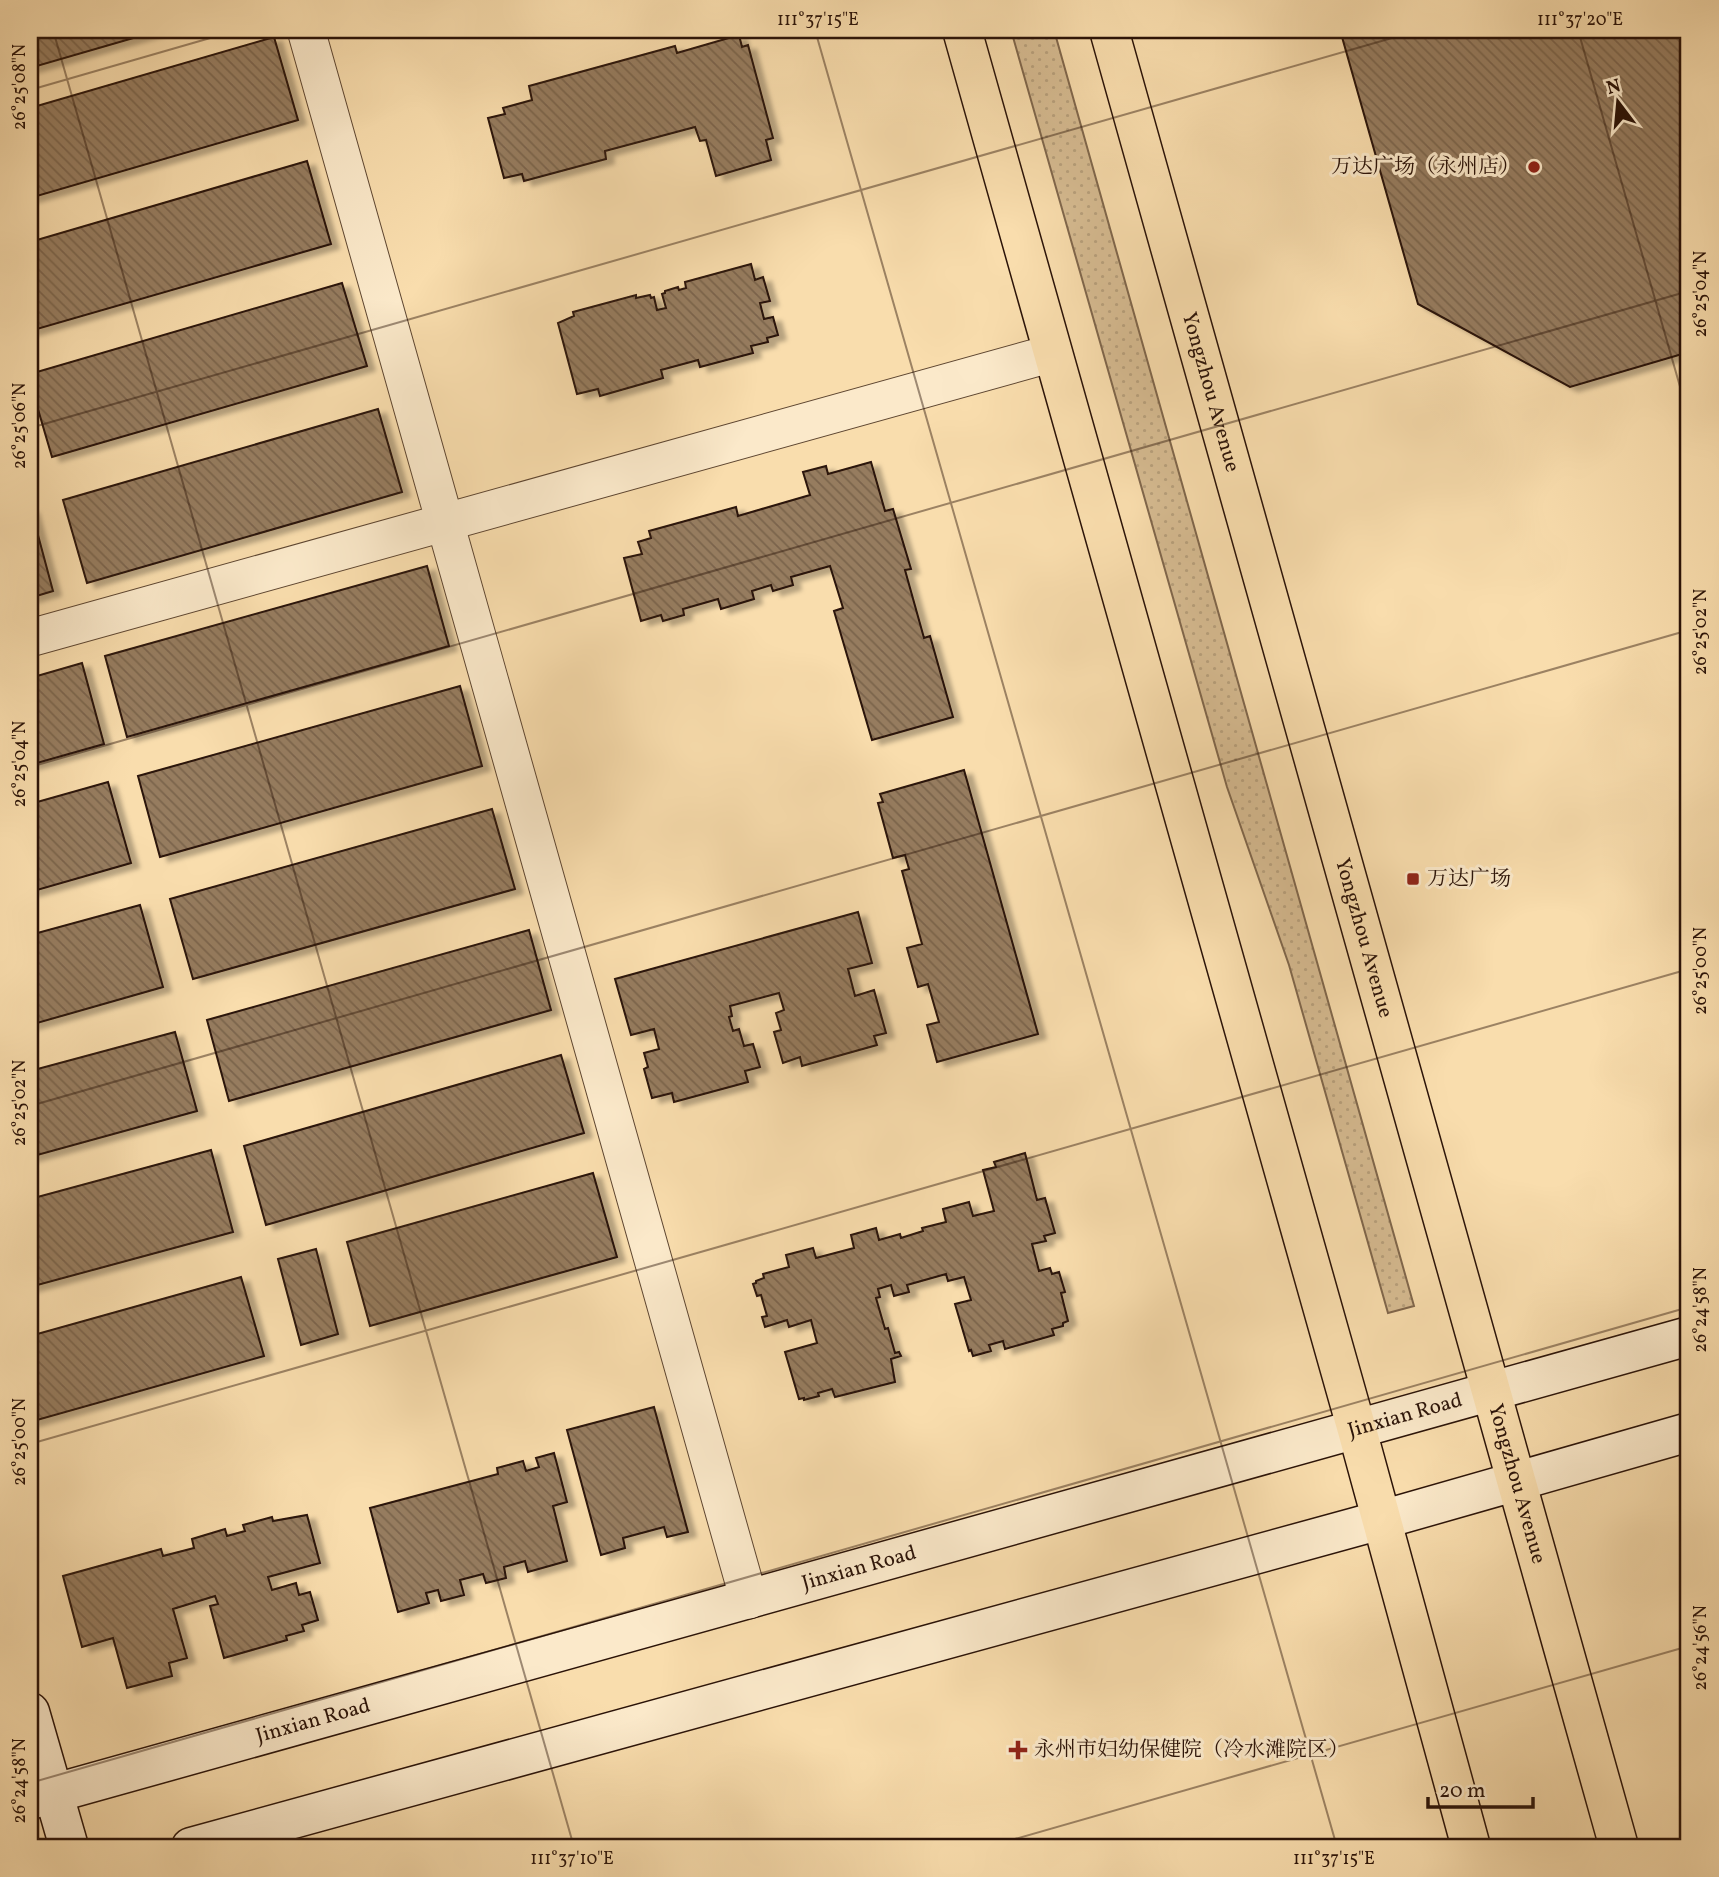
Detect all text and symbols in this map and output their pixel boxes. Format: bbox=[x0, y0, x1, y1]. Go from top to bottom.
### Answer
text: 111°37'15"E bbox=[777, 8, 859, 33]
text: 111°37'20"E bbox=[1537, 8, 1623, 33]
text: 26°25'08"N bbox=[8, 44, 33, 130]
north arrow bbox=[1582, 66, 1652, 136]
text: N bbox=[1604, 73, 1624, 102]
place label: 万达广场（永州店） bbox=[1331, 153, 1520, 182]
marker: 万达广场（永州店） bbox=[1526, 159, 1542, 175]
text: 26°25'04"N bbox=[1689, 251, 1714, 337]
street label: Yongzhou Avenue bbox=[1174, 309, 1247, 475]
text: 26°25'06"N bbox=[8, 383, 33, 469]
text: 26°25'02"N bbox=[1689, 589, 1714, 675]
text: 26°25'04"N bbox=[8, 721, 33, 807]
street label: Yongzhou Avenue bbox=[1328, 855, 1400, 1021]
place label: 万达广场 bbox=[1427, 865, 1511, 894]
marker: 万达广场 bbox=[1405, 871, 1421, 887]
text: 26°25'00"N bbox=[1689, 927, 1714, 1015]
text: 26°25'02"N bbox=[8, 1060, 33, 1146]
text: 26°24'58"N bbox=[1689, 1267, 1714, 1353]
street label: Jinxian Road bbox=[1345, 1386, 1466, 1445]
text: 26°25'00"N bbox=[8, 1398, 33, 1486]
street label: Yongzhou Avenue bbox=[1481, 1401, 1553, 1567]
street label: Jinxian Road bbox=[799, 1538, 920, 1598]
text: 26°24'56"N bbox=[1689, 1605, 1714, 1691]
street label: Jinxian Road bbox=[253, 1691, 374, 1751]
place label: 永州市妇幼保健院（冷水滩院区） bbox=[1034, 1736, 1349, 1765]
text: 26°24'58"N bbox=[8, 1738, 33, 1824]
marker: 永州市妇幼保健院（冷水滩院区） bbox=[1008, 1740, 1028, 1760]
scale bar bbox=[1428, 1765, 1534, 1809]
text: 20 m bbox=[1439, 1777, 1485, 1806]
text: 111°37'10"E bbox=[530, 1847, 614, 1872]
text: 111°37'15"E bbox=[1293, 1847, 1375, 1872]

